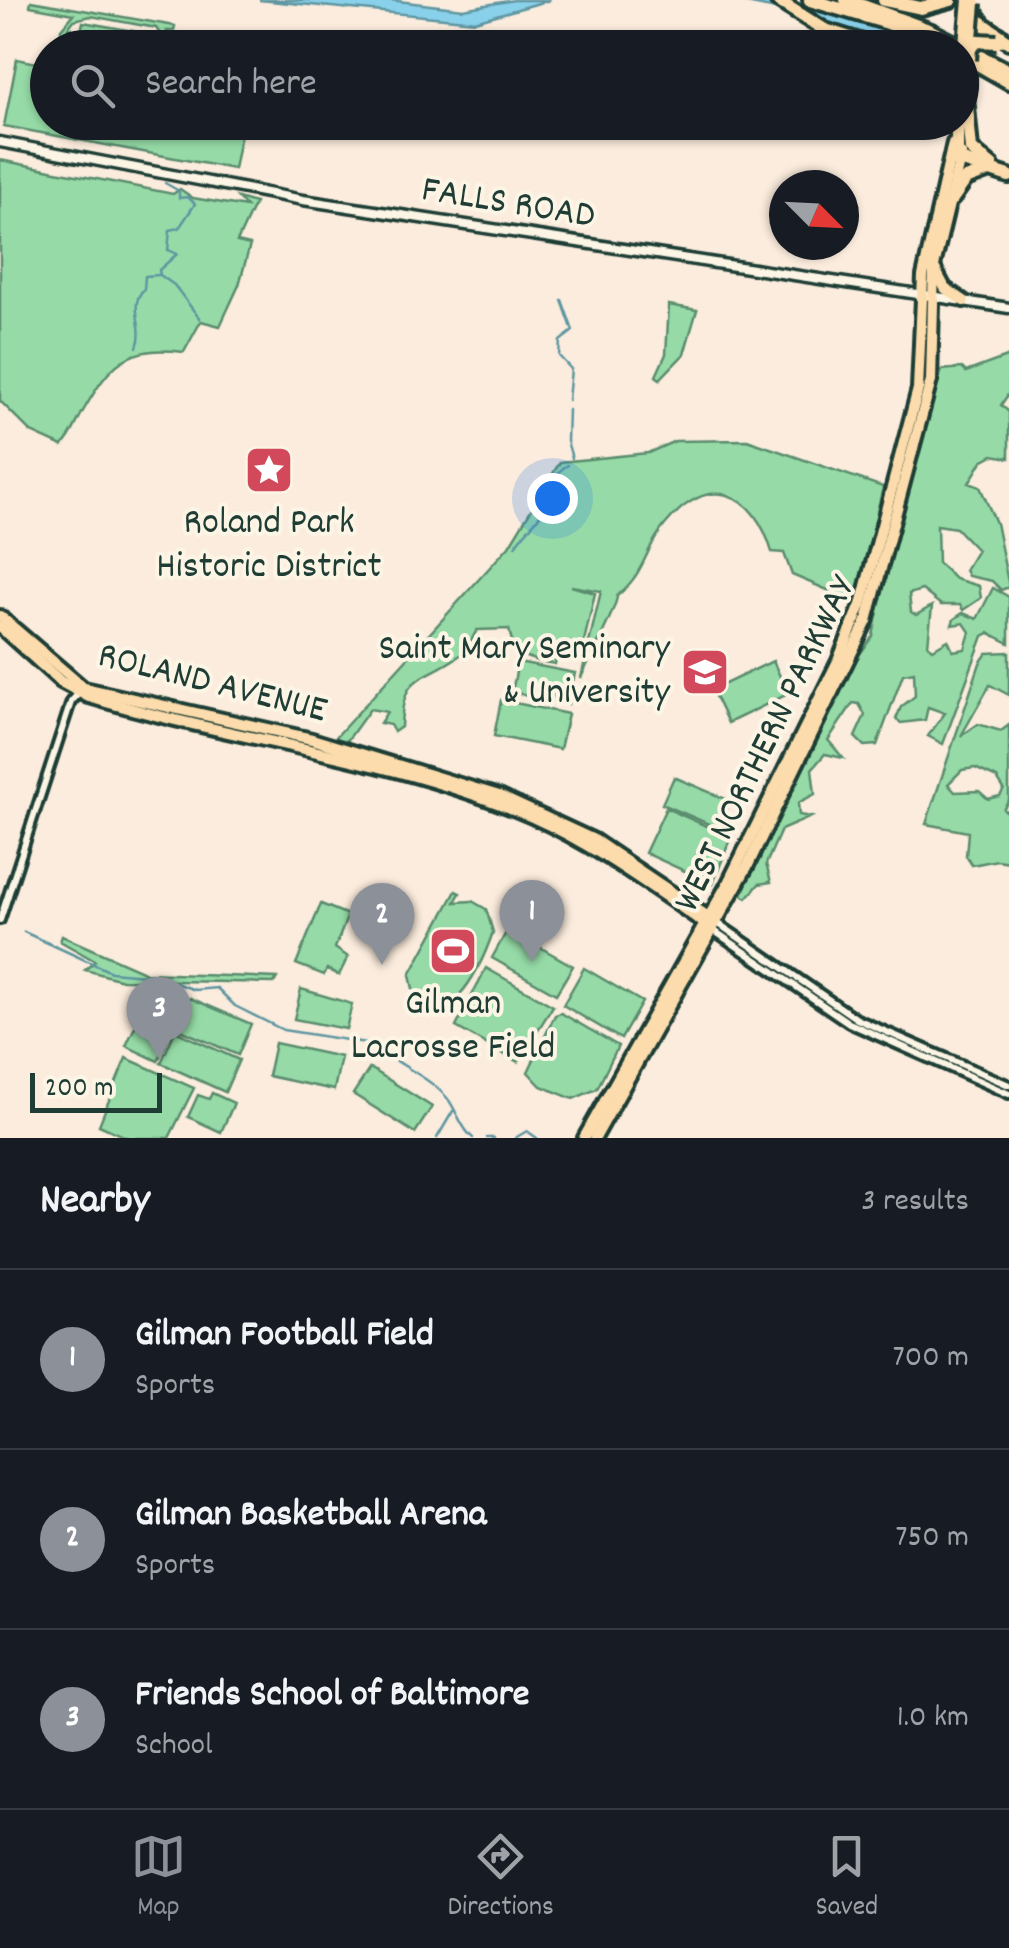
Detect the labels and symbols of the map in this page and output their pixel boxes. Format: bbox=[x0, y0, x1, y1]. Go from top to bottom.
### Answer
street label: FALLS ROAD bbox=[417, 164, 599, 246]
north arrow bbox=[769, 170, 859, 260]
place icon: Roland Park Historic District bbox=[243, 444, 295, 496]
your location bbox=[527, 473, 578, 524]
place label: Roland Park Historic District bbox=[156, 497, 382, 596]
street label: WEST NORTHERN PARKWAY bbox=[662, 567, 873, 922]
place label: Saint Mary Seminary & University bbox=[379, 623, 671, 722]
street label: ROLAND AVENUE bbox=[92, 630, 332, 740]
school or university icon: Saint Mary Seminary & University bbox=[679, 646, 731, 698]
pin: 1 bbox=[500, 880, 564, 962]
pin: 2 bbox=[350, 882, 414, 965]
sports icon: Gilman Lacrosse Field bbox=[427, 925, 479, 977]
pin: 3 bbox=[126, 976, 192, 1059]
place label: Gilman Lacrosse Field bbox=[351, 978, 555, 1077]
scale bar bbox=[30, 1068, 162, 1112]

